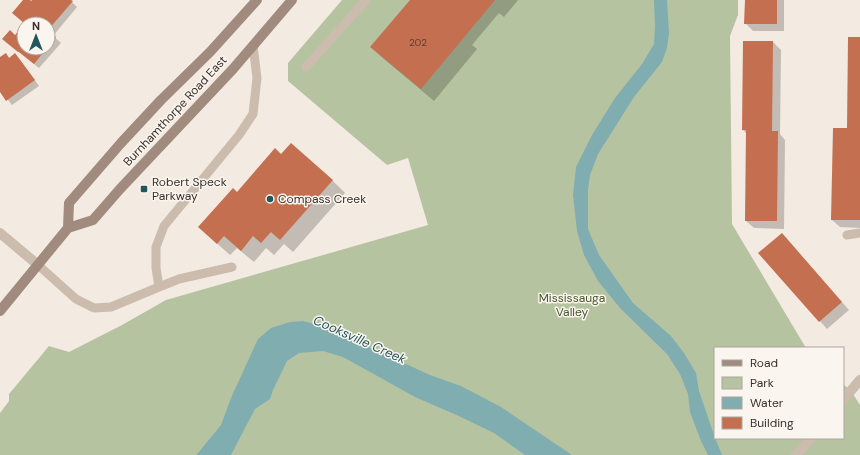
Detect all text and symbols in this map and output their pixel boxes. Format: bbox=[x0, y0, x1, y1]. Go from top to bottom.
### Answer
north arrow bbox=[16, 16, 56, 56]
text: N bbox=[32, 19, 40, 33]
house number: 202 bbox=[409, 36, 427, 49]
street label: Burnhamthorpe Road East bbox=[120, 52, 231, 170]
place label: Robert Speck Parkway bbox=[152, 174, 227, 204]
marker: Robert Speck Parkway bbox=[139, 184, 149, 194]
place label: Compass Creek bbox=[278, 191, 366, 207]
marker: Compass Creek bbox=[265, 194, 275, 204]
park label: Mississauga Valley bbox=[539, 290, 605, 320]
water label: Cooksville Creek bbox=[311, 311, 409, 368]
legend bbox=[714, 347, 844, 439]
text: Road bbox=[750, 355, 778, 371]
text: Park bbox=[750, 375, 774, 391]
text: Water bbox=[750, 395, 784, 411]
text: Building bbox=[750, 415, 794, 431]

